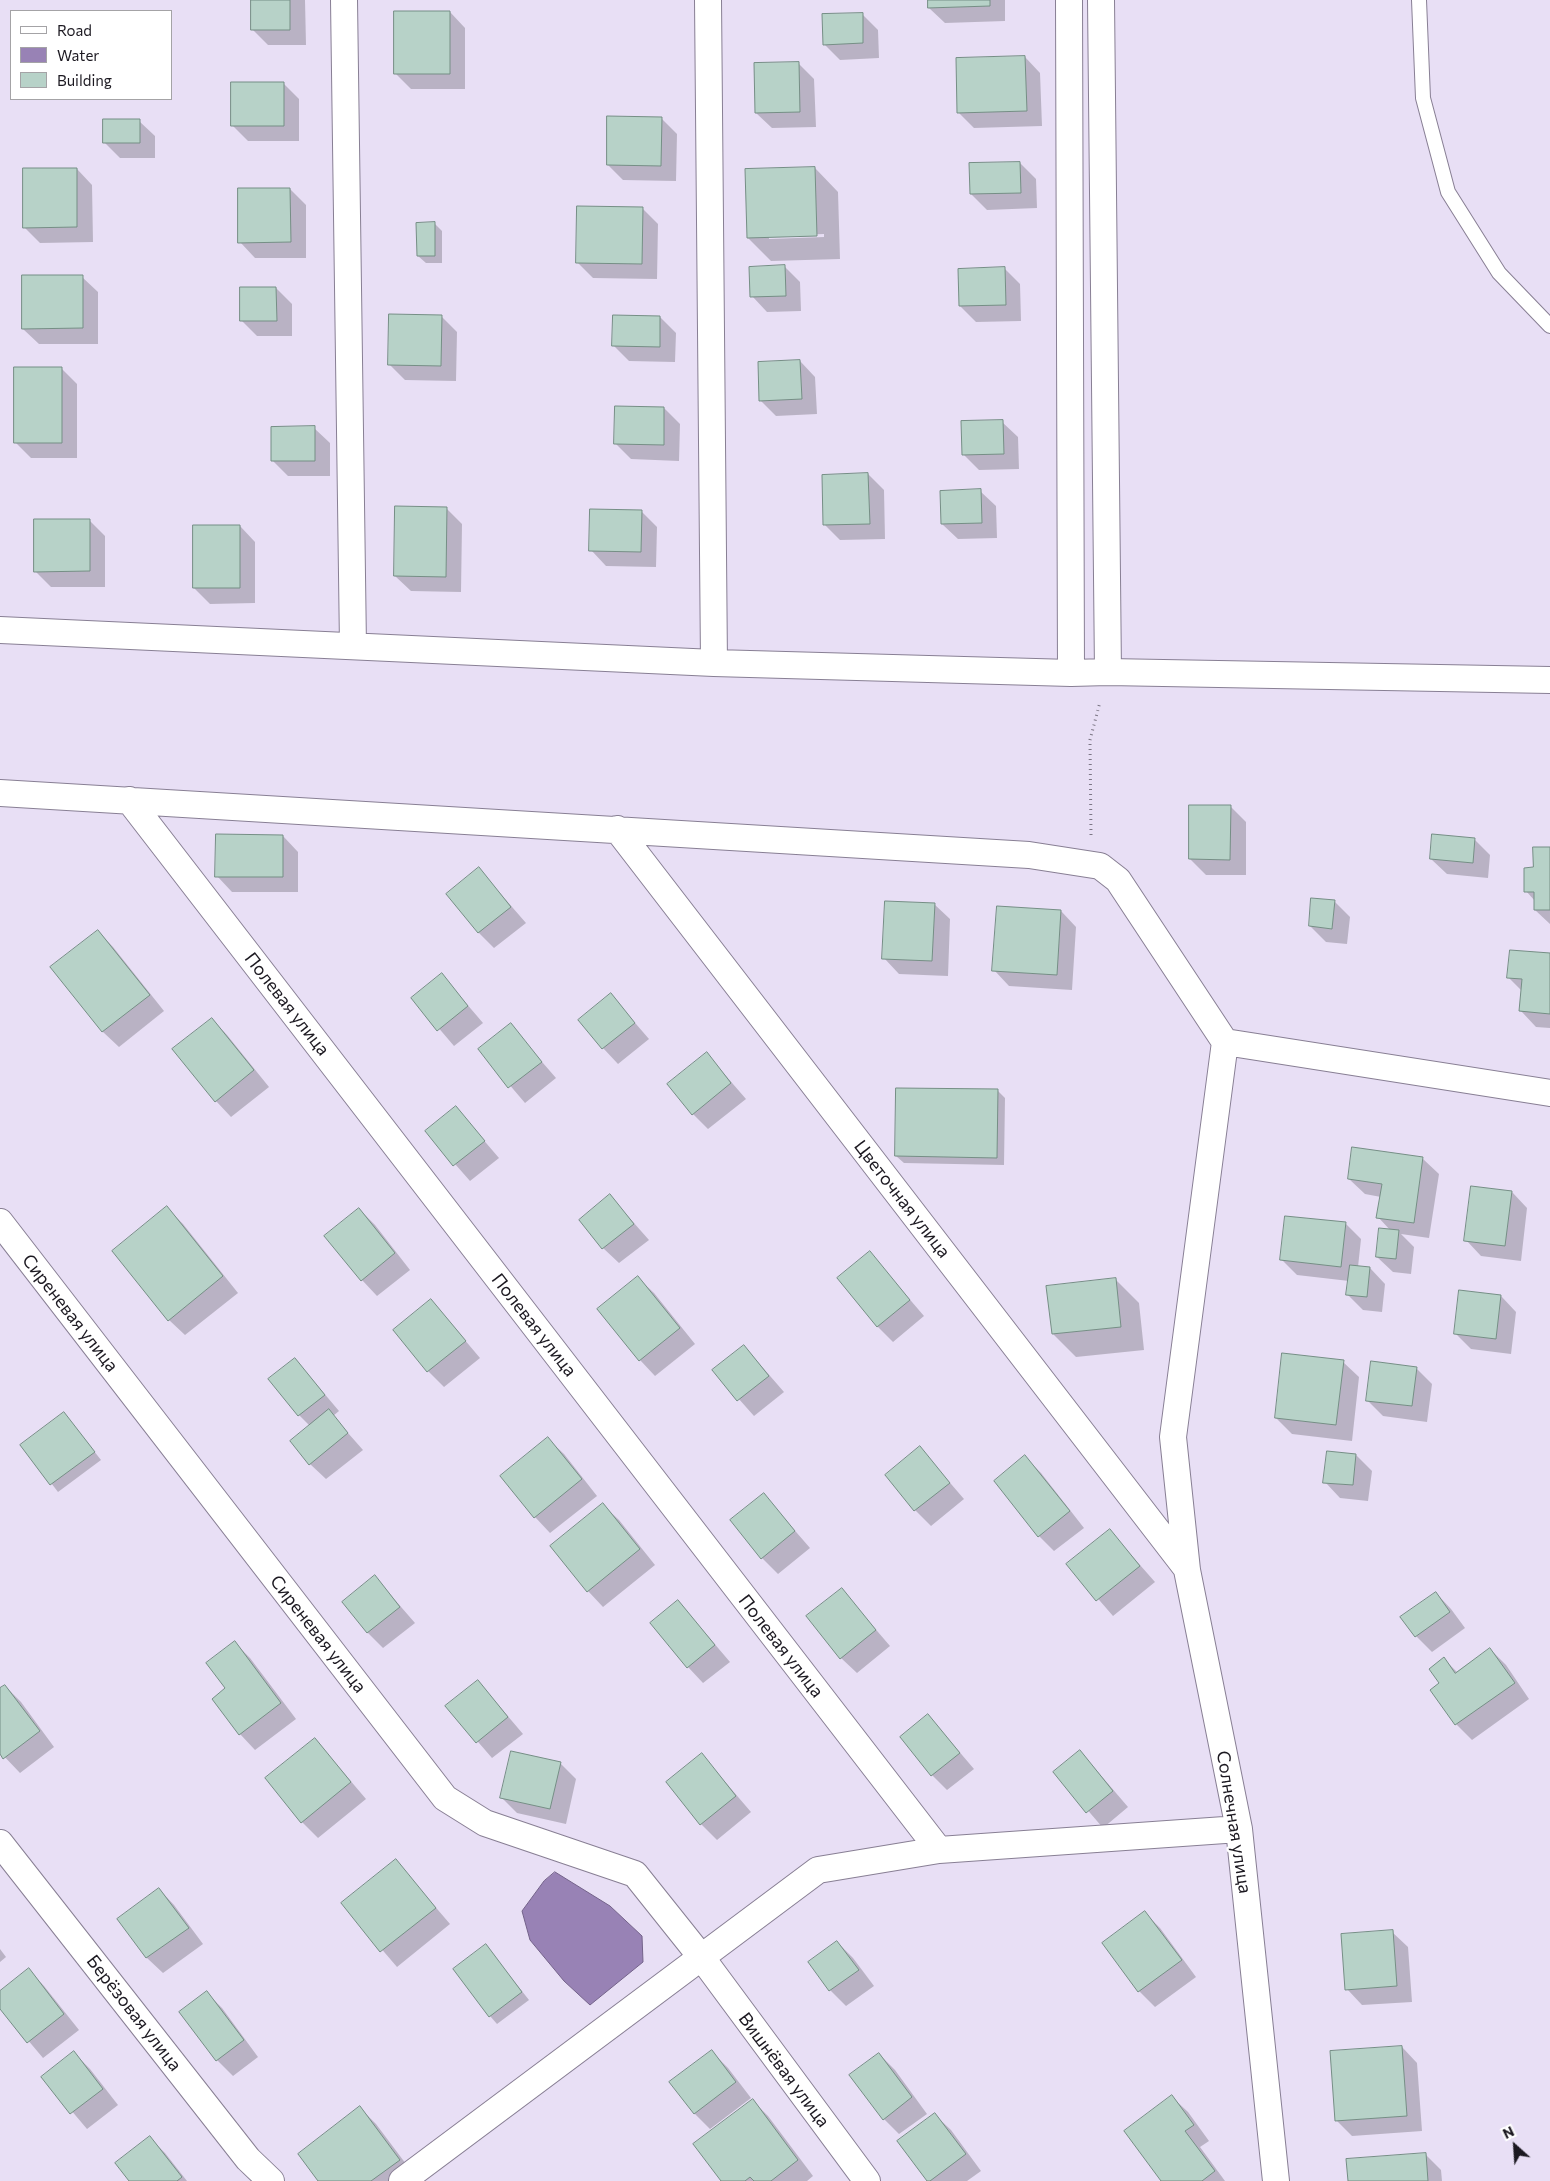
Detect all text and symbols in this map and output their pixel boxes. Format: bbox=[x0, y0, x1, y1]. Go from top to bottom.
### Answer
legend bbox=[10, 10, 172, 100]
text: Road bbox=[57, 21, 92, 39]
text: Water bbox=[57, 46, 99, 64]
text: Building bbox=[57, 71, 112, 89]
street label: Полевая улица bbox=[240, 948, 334, 1060]
street label: Цветочная улица bbox=[849, 1136, 955, 1262]
street label: Сиреневая улица bbox=[17, 1250, 123, 1376]
street label: Полевая улица bbox=[487, 1269, 581, 1381]
street label: Сиреневая улица bbox=[265, 1571, 371, 1697]
street label: Полевая улица bbox=[734, 1590, 828, 1702]
street label: Солнечная улица bbox=[1212, 1749, 1256, 1895]
street label: Берёзовая улица bbox=[82, 1951, 186, 2075]
street label: Вишнёвая улица bbox=[734, 2009, 834, 2131]
north arrow bbox=[1490, 2121, 1540, 2171]
text: N bbox=[1500, 2122, 1517, 2142]

